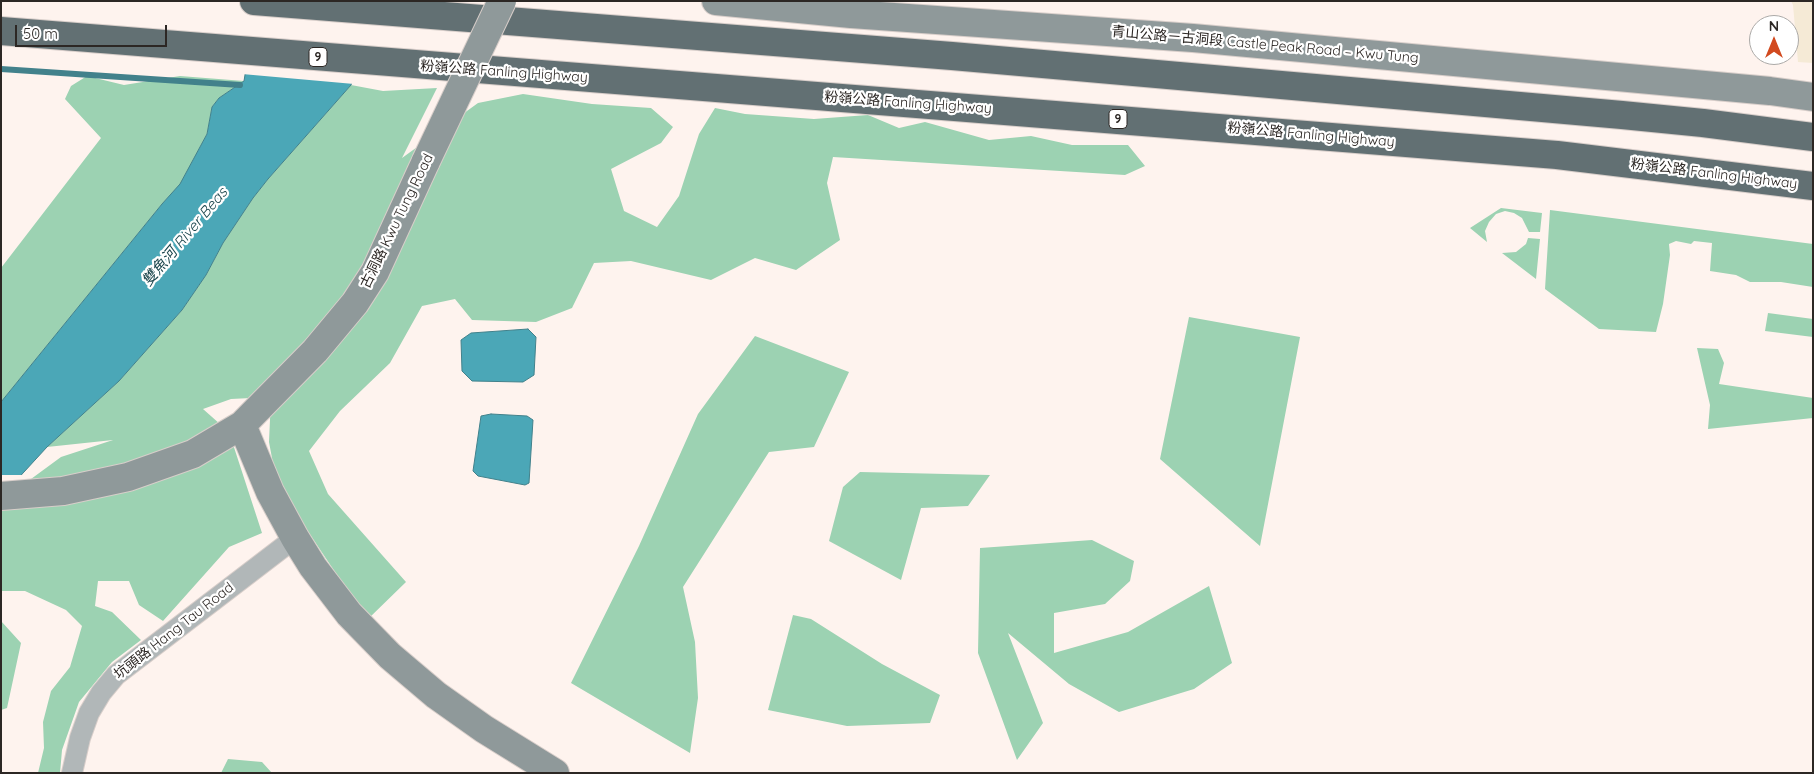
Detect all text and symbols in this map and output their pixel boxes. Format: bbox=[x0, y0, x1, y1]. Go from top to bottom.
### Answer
scale bar bbox=[18, 15, 170, 47]
north arrow bbox=[1749, 15, 1799, 65]
text: N bbox=[1769, 17, 1779, 35]
street label: 青山公路－古洞段 Castle Peak Road – Kwu Tung bbox=[1111, 23, 1419, 67]
text: 50 m bbox=[23, 24, 58, 43]
road number: 9 bbox=[309, 48, 327, 66]
street label: 粉嶺公路 Fanling Highway bbox=[420, 58, 588, 86]
street label: 粉嶺公路 Fanling Highway bbox=[824, 89, 992, 117]
road number: 9 bbox=[1109, 110, 1127, 128]
street label: 粉嶺公路 Fanling Highway bbox=[1227, 119, 1395, 151]
street label: 古洞路 Kwu Tung Road bbox=[357, 151, 437, 291]
street label: 粉嶺公路 Fanling Highway bbox=[1630, 155, 1798, 193]
water label: 雙魚河 River Beas bbox=[139, 184, 231, 290]
street label: 坑頭路 Hang Tau Road bbox=[111, 579, 237, 683]

